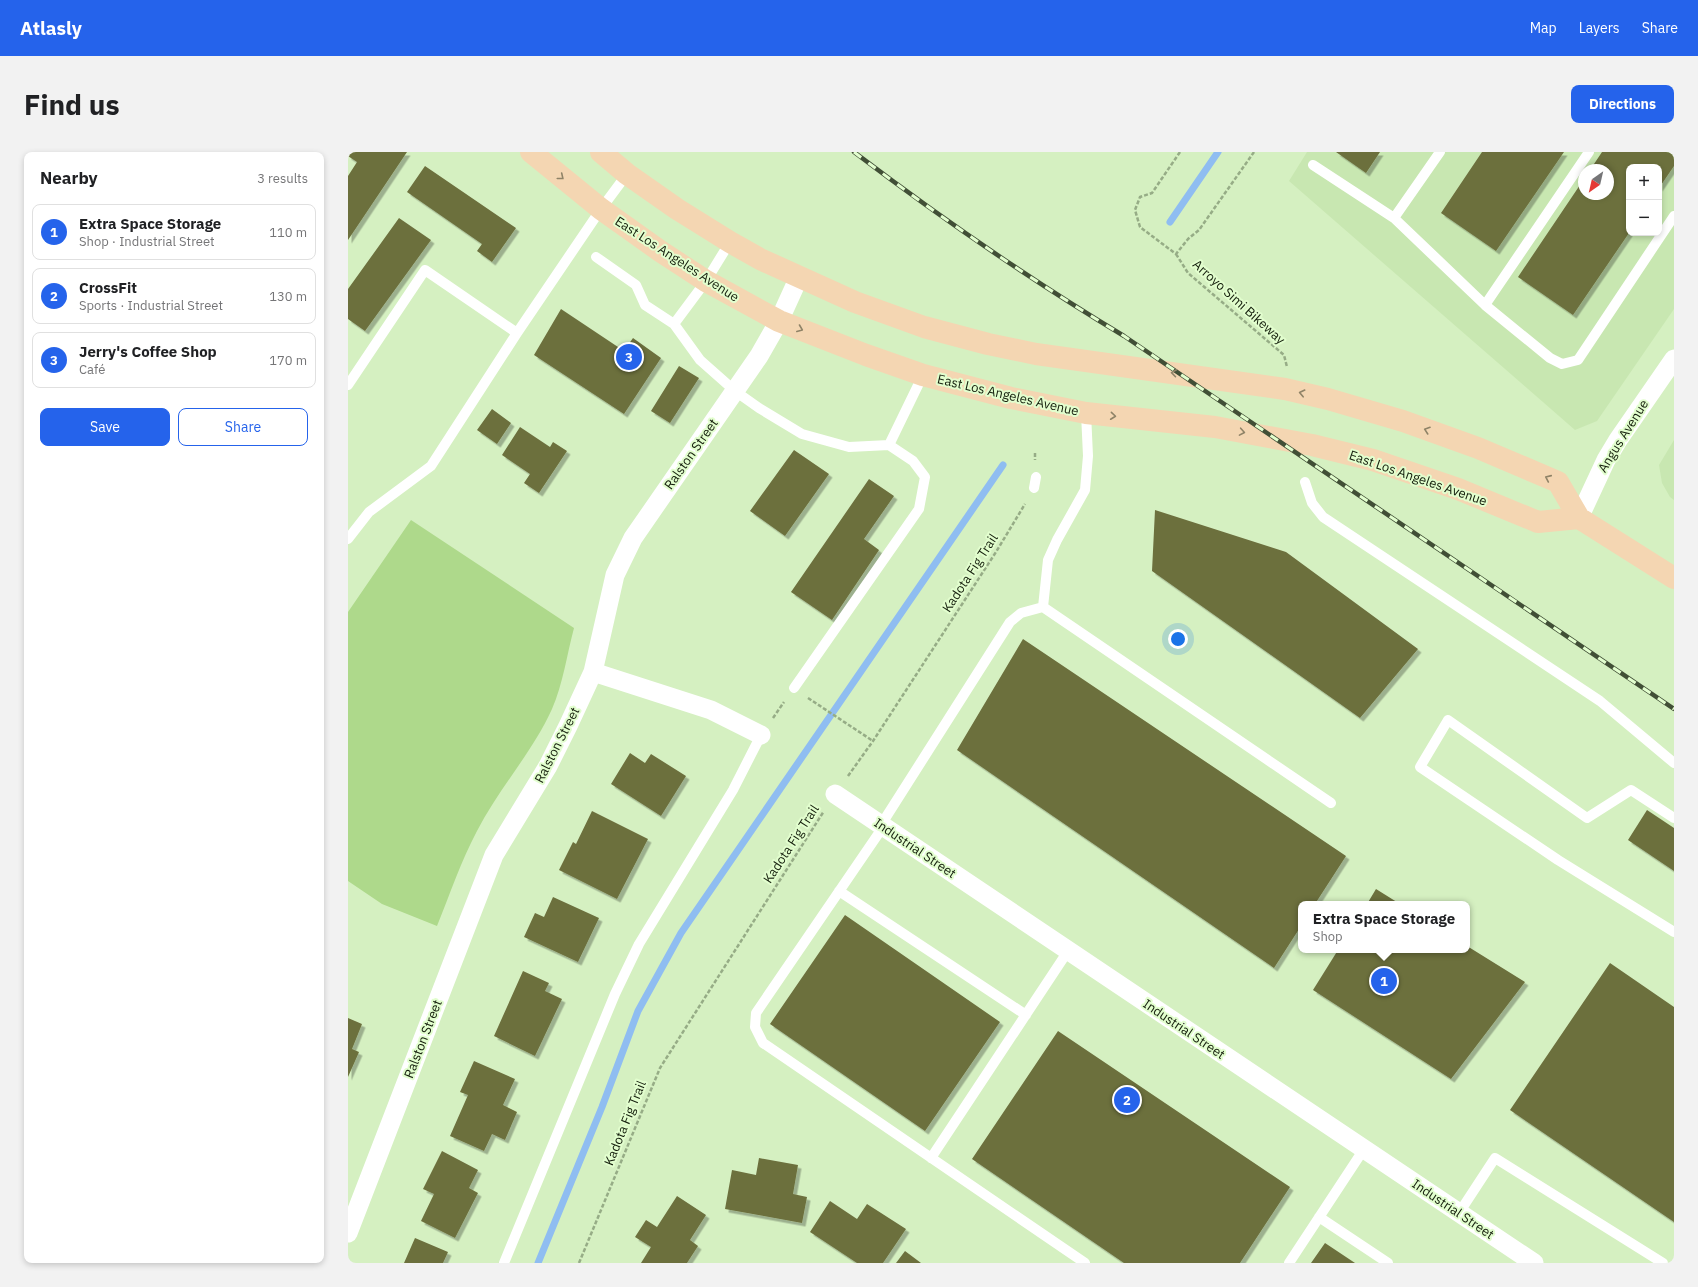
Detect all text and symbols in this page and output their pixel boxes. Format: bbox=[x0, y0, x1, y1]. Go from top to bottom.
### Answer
text: Atlasly bbox=[20, 16, 82, 40]
text: Map bbox=[1530, 19, 1557, 37]
text: Layers bbox=[1579, 19, 1620, 37]
text: Share bbox=[1642, 19, 1678, 37]
button: Directions bbox=[1571, 85, 1674, 123]
text: Find us bbox=[24, 86, 120, 123]
north arrow bbox=[1578, 164, 1614, 200]
map controls bbox=[1626, 164, 1662, 236]
button: + bbox=[1626, 164, 1662, 200]
text: Nearby bbox=[40, 167, 98, 189]
text: 3 results bbox=[257, 170, 308, 187]
one-way arrow bbox=[556, 172, 563, 179]
button: − bbox=[1626, 200, 1662, 236]
street label: East Los Angeles Avenue bbox=[612, 212, 742, 306]
text: Extra Space Storage bbox=[79, 214, 221, 233]
text: 1 bbox=[50, 224, 58, 241]
text: 110 m bbox=[269, 224, 307, 241]
text: Shop · Industrial Street bbox=[79, 233, 215, 250]
street label: Arroyo Simi Bikeway bbox=[1189, 256, 1289, 348]
text: CrossFit bbox=[79, 278, 137, 297]
text: 2 bbox=[50, 288, 58, 305]
text: 130 m bbox=[269, 288, 307, 305]
text: Sports · Industrial Street bbox=[79, 297, 223, 314]
one-way arrow bbox=[795, 324, 803, 332]
text: Jerry's Coffee Shop bbox=[79, 342, 217, 361]
pin: 3 bbox=[616, 342, 642, 372]
text: 3 bbox=[50, 352, 58, 369]
text: 170 m bbox=[269, 352, 307, 369]
text: Café bbox=[79, 361, 105, 378]
one-way arrow bbox=[1171, 369, 1177, 378]
street label: East Los Angeles Avenue bbox=[936, 370, 1080, 420]
one-way arrow bbox=[1299, 389, 1306, 398]
street label: Angus Avenue bbox=[1594, 396, 1652, 476]
button: Save bbox=[40, 408, 170, 446]
button: Share bbox=[178, 408, 308, 446]
one-way arrow bbox=[1110, 411, 1116, 420]
street label: Ralston Street bbox=[660, 415, 722, 493]
one-way arrow bbox=[1424, 426, 1431, 434]
one-way arrow bbox=[1238, 427, 1245, 436]
street label: East Los Angeles Avenue bbox=[1347, 446, 1489, 510]
one-way arrow bbox=[1544, 475, 1552, 483]
street label: Kadota Fig Trail bbox=[938, 530, 1002, 615]
your location bbox=[1168, 629, 1188, 649]
street label: Ralston Street bbox=[531, 704, 583, 786]
street label: Kadota Fig Trail bbox=[759, 801, 823, 886]
street label: Industrial Street bbox=[871, 814, 959, 882]
popup bbox=[1298, 901, 1470, 953]
text: Extra Space Storage bbox=[1313, 909, 1455, 928]
text: Shop bbox=[1313, 928, 1343, 945]
pin: 1 bbox=[1371, 966, 1397, 996]
street label: Industrial Street bbox=[1140, 995, 1228, 1063]
street label: Ralston Street bbox=[400, 997, 446, 1081]
street label: Kadota Fig Trail bbox=[600, 1078, 650, 1168]
pin: 2 bbox=[1114, 1085, 1140, 1115]
street label: Industrial Street bbox=[1409, 1175, 1497, 1243]

